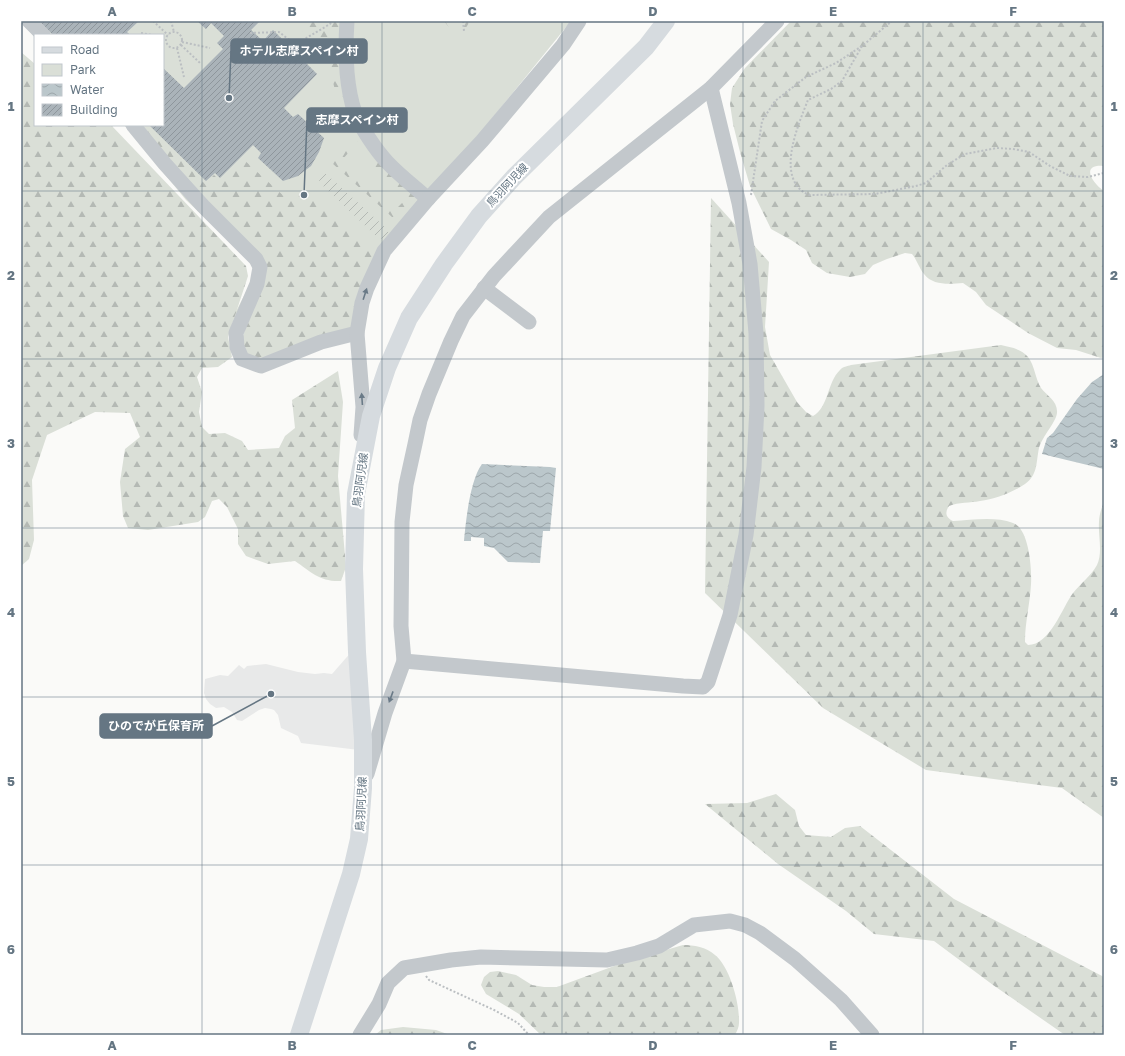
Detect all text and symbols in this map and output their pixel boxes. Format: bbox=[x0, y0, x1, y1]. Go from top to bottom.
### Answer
text: A bbox=[107, 3, 117, 19]
text: B bbox=[287, 3, 297, 19]
text: C bbox=[467, 3, 477, 19]
text: D bbox=[648, 3, 658, 19]
text: E bbox=[829, 3, 837, 19]
text: F bbox=[1009, 3, 1017, 19]
legend bbox=[34, 34, 164, 126]
callout: ホテル志摩スペイン村 bbox=[231, 39, 367, 63]
text: Road bbox=[70, 42, 99, 57]
text: ホテル志摩スペイン村 bbox=[239, 43, 359, 58]
text: Park bbox=[70, 62, 96, 77]
text: Water bbox=[70, 82, 104, 97]
text: 1 bbox=[8, 98, 15, 114]
text: 1 bbox=[1111, 98, 1118, 114]
text: Building bbox=[70, 102, 118, 117]
callout: 志摩スペイン村 bbox=[307, 108, 407, 132]
text: 志摩スペイン村 bbox=[315, 112, 399, 127]
street label: 鳥羽阿児線 bbox=[483, 160, 530, 209]
text: 2 bbox=[7, 267, 15, 283]
text: 2 bbox=[1110, 267, 1118, 283]
one-way arrow bbox=[362, 288, 368, 300]
one-way arrow bbox=[359, 393, 366, 405]
text: 3 bbox=[7, 435, 15, 451]
text: 3 bbox=[1110, 435, 1118, 451]
street label: 鳥羽阿児線 bbox=[349, 452, 370, 508]
text: 4 bbox=[7, 604, 15, 620]
text: 4 bbox=[1110, 604, 1118, 620]
one-way arrow bbox=[387, 692, 393, 704]
callout: ひのでが丘保育所 bbox=[100, 714, 212, 738]
text: ひのでが丘保育所 bbox=[108, 718, 204, 733]
text: 5 bbox=[7, 773, 15, 789]
text: 5 bbox=[1110, 773, 1118, 789]
street label: 鳥羽阿児線 bbox=[353, 776, 368, 832]
text: 6 bbox=[7, 941, 15, 957]
text: 6 bbox=[1110, 941, 1118, 957]
text: A bbox=[107, 1037, 117, 1053]
text: B bbox=[287, 1037, 297, 1053]
text: C bbox=[467, 1037, 477, 1053]
text: D bbox=[648, 1037, 658, 1053]
text: E bbox=[829, 1037, 837, 1053]
text: F bbox=[1009, 1037, 1017, 1053]

